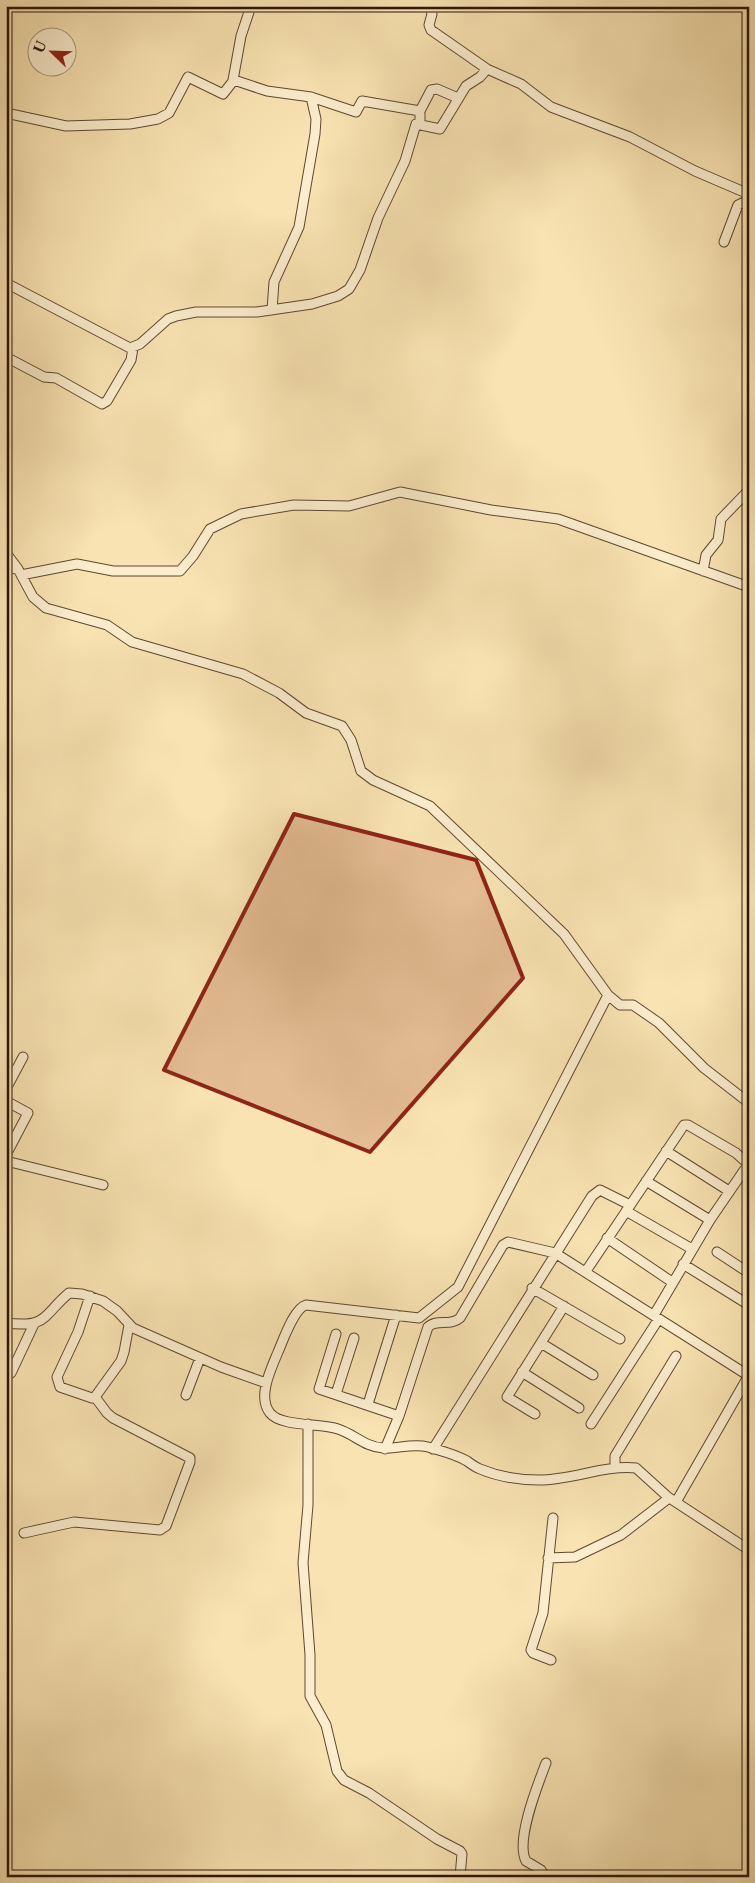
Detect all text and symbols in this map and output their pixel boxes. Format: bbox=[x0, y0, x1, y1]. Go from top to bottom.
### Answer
north arrow bbox=[28, 28, 78, 78]
text: U bbox=[30, 38, 51, 56]

